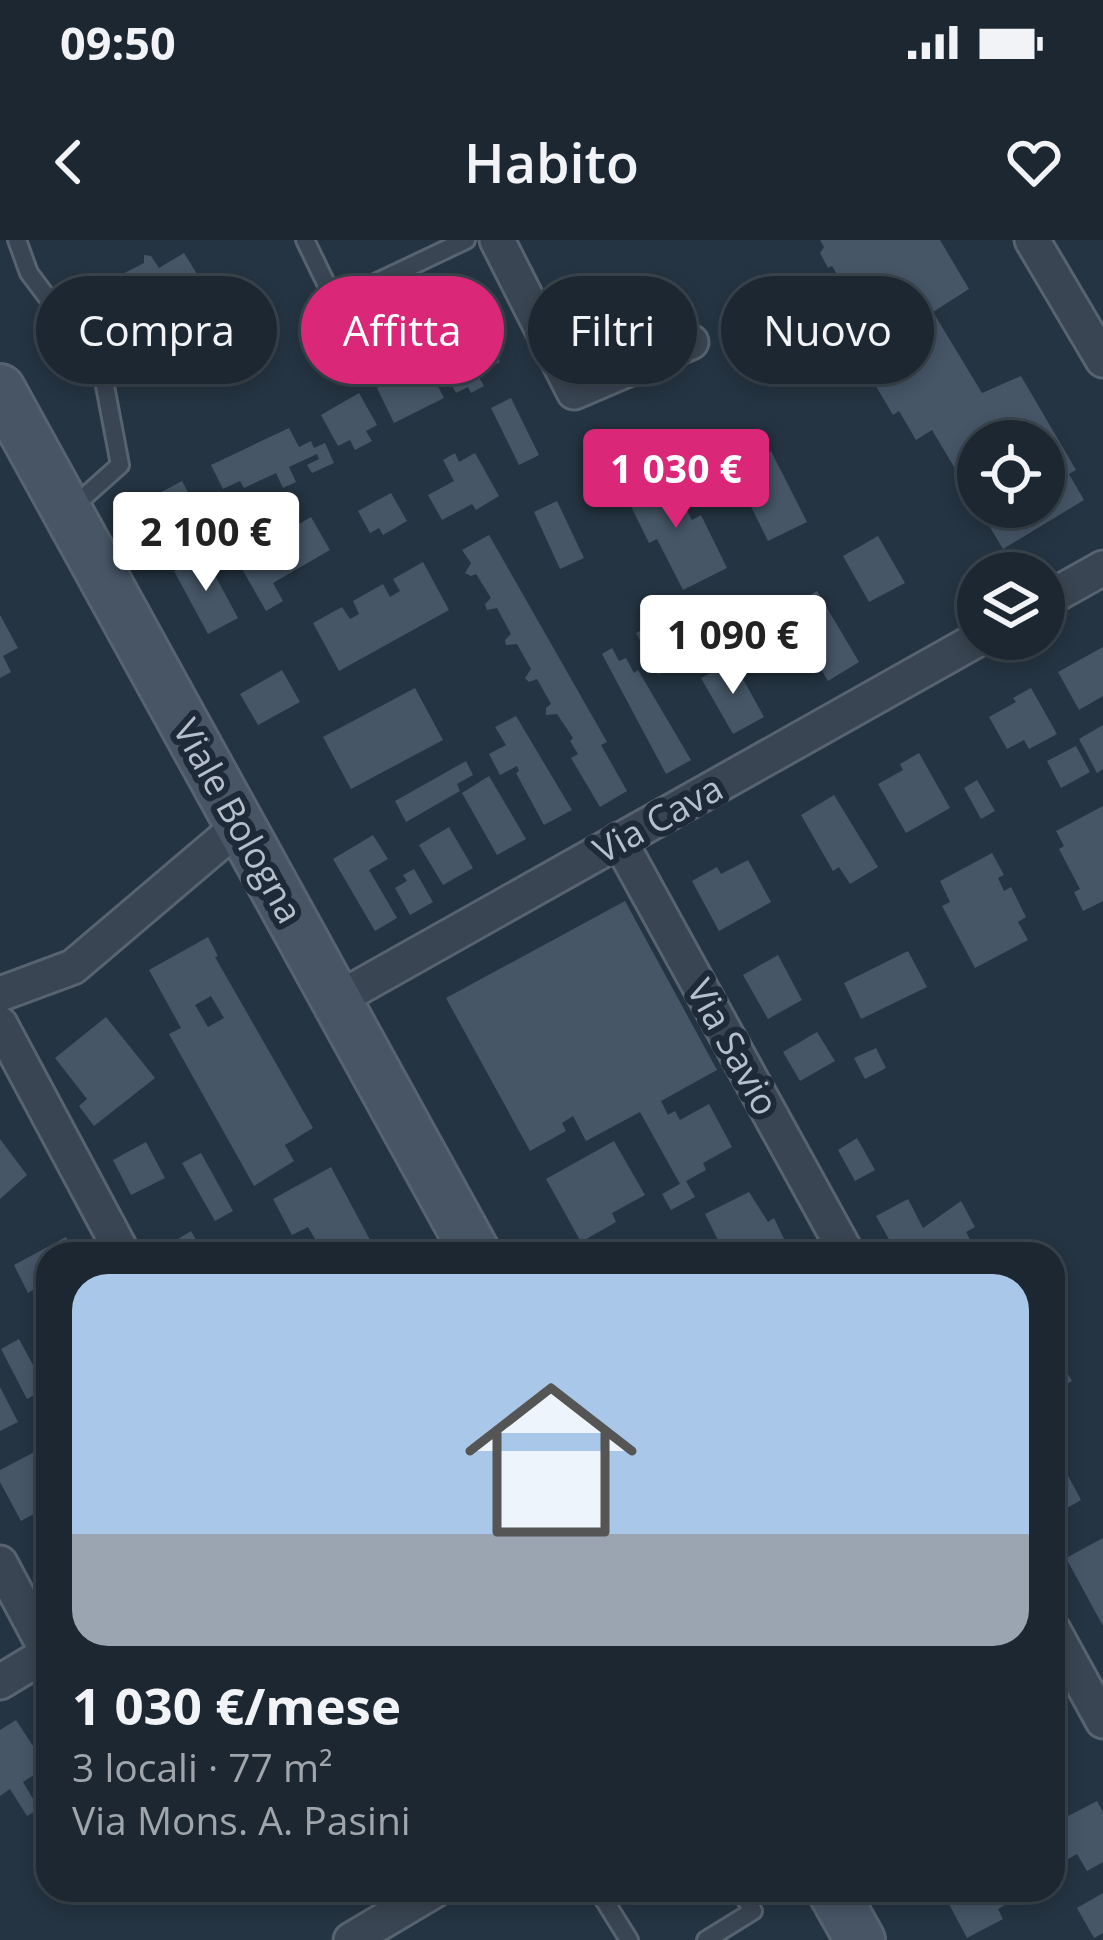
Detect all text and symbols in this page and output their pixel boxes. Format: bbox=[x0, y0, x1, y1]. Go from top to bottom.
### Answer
text: 09:50 bbox=[60, 12, 176, 73]
text: Habito bbox=[464, 125, 639, 199]
icon: back bbox=[36, 129, 102, 195]
icon: heart bbox=[1001, 129, 1067, 195]
chip: Compra bbox=[36, 276, 277, 384]
chip: Affitta bbox=[301, 276, 504, 384]
chip: Filtri bbox=[528, 276, 697, 384]
chip: Nuovo bbox=[721, 276, 934, 384]
map controls bbox=[957, 420, 1065, 660]
button: locate bbox=[957, 420, 1065, 528]
pin: 1 030 € bbox=[565, 429, 787, 531]
text: 1 030 € bbox=[610, 441, 742, 494]
pin: 2 100 € bbox=[95, 492, 317, 594]
text: 2 100 € bbox=[140, 504, 272, 557]
button: layers bbox=[957, 552, 1065, 660]
pin: 1 090 € bbox=[622, 595, 844, 697]
text: 1 090 € bbox=[667, 607, 799, 660]
street label: Viale Bologna bbox=[162, 710, 315, 932]
street label: Via Cava bbox=[584, 763, 731, 874]
street label: Via Savio bbox=[676, 970, 791, 1124]
icon: home bbox=[443, 1352, 659, 1568]
text: 1 030 €/mese bbox=[72, 1670, 401, 1740]
text: 3 locali · 77 m² bbox=[72, 1740, 333, 1793]
text: Via Mons. A. Pasini bbox=[72, 1793, 411, 1846]

